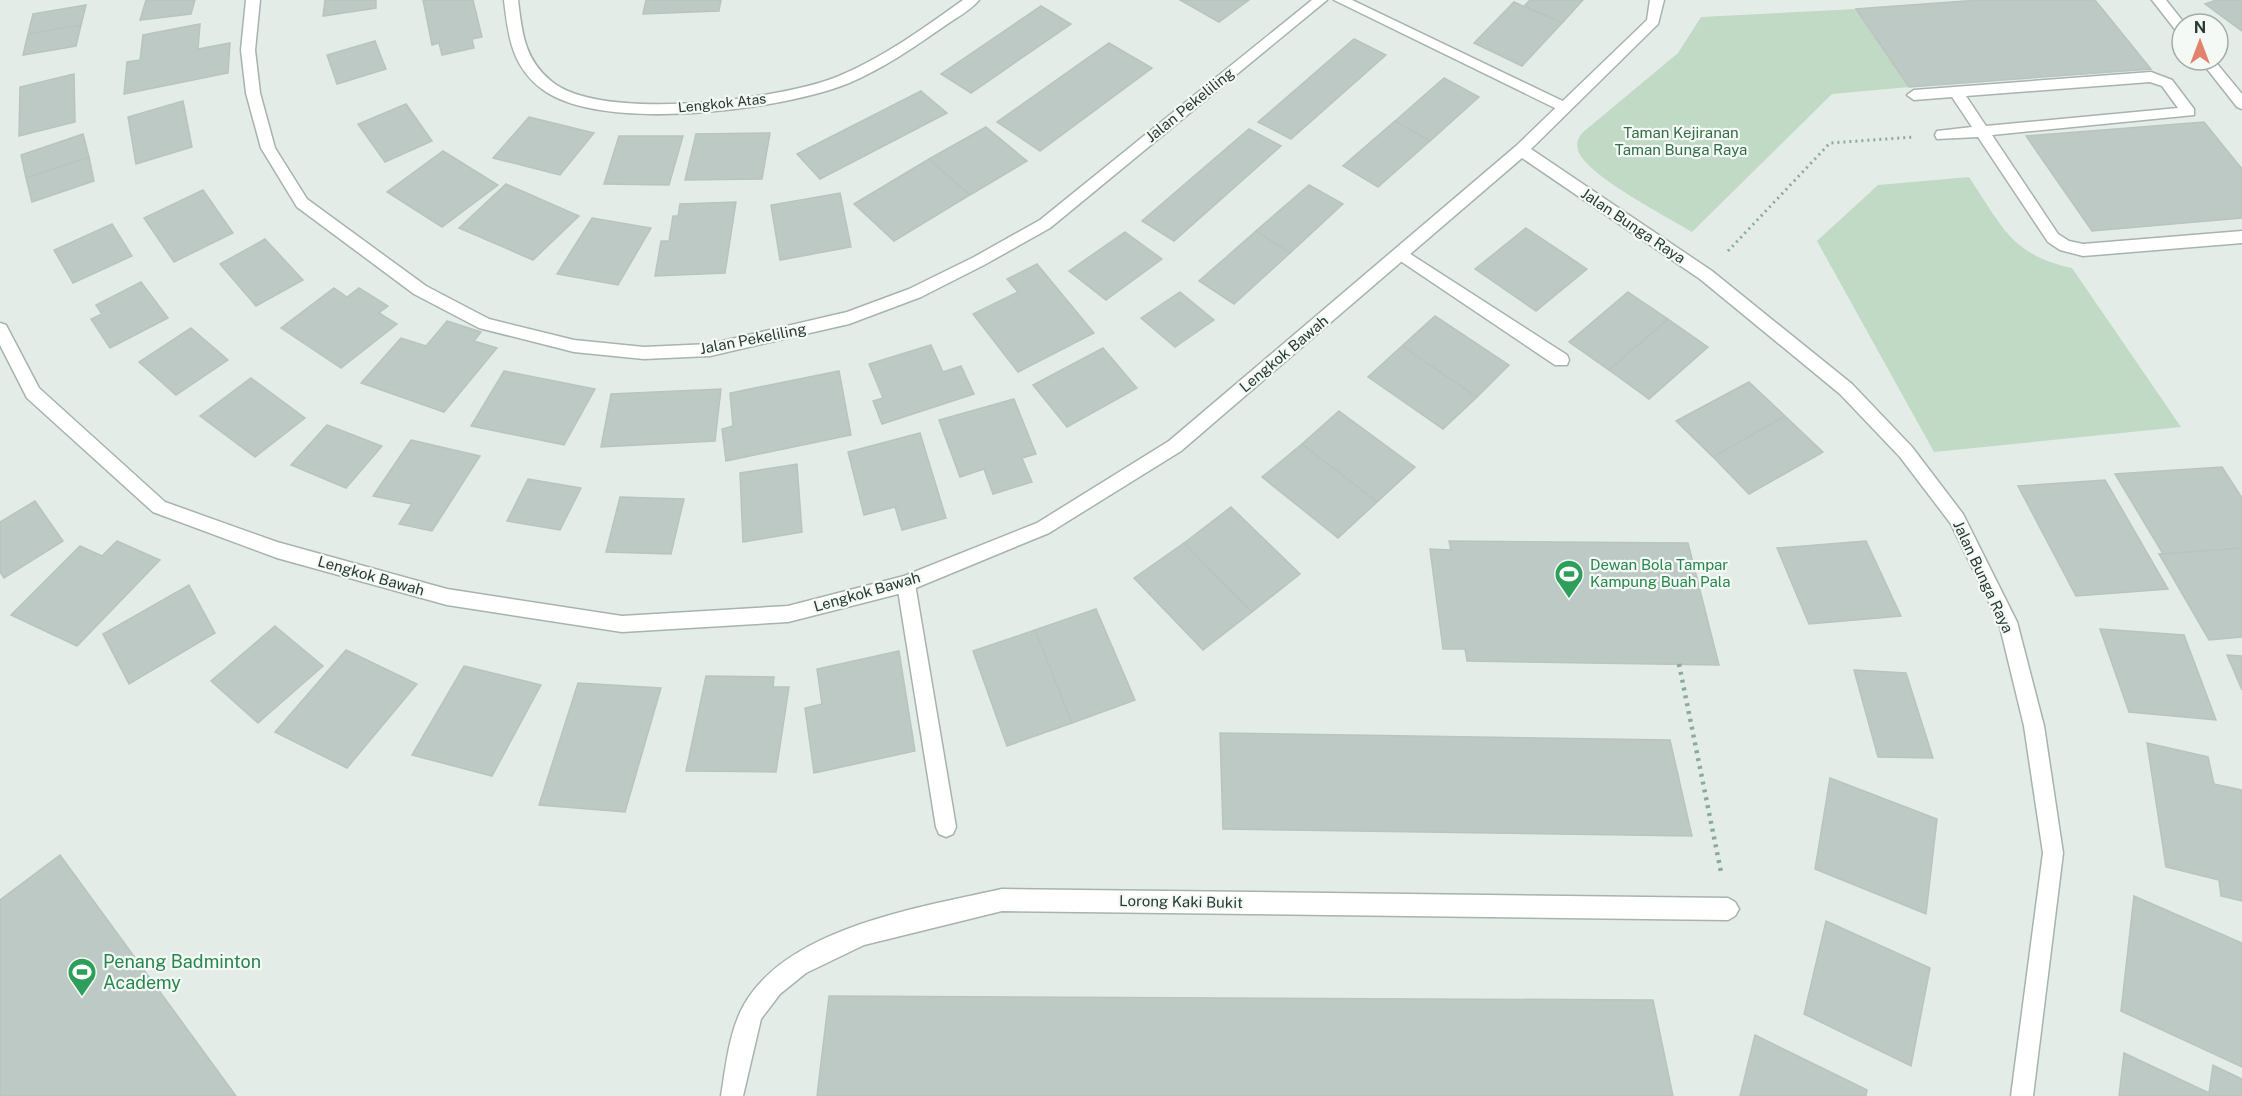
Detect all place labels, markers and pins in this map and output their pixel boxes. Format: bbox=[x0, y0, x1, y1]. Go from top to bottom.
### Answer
place label: Dewan Bola Tampar Kampung Buah Pala bbox=[1590, 556, 1731, 590]
sports icon: Dewan Bola Tampar Kampung Buah Pala bbox=[1553, 558, 1585, 600]
place label: Penang Badminton Academy bbox=[103, 951, 261, 993]
sports icon: Penang Badminton Academy bbox=[66, 956, 98, 998]

